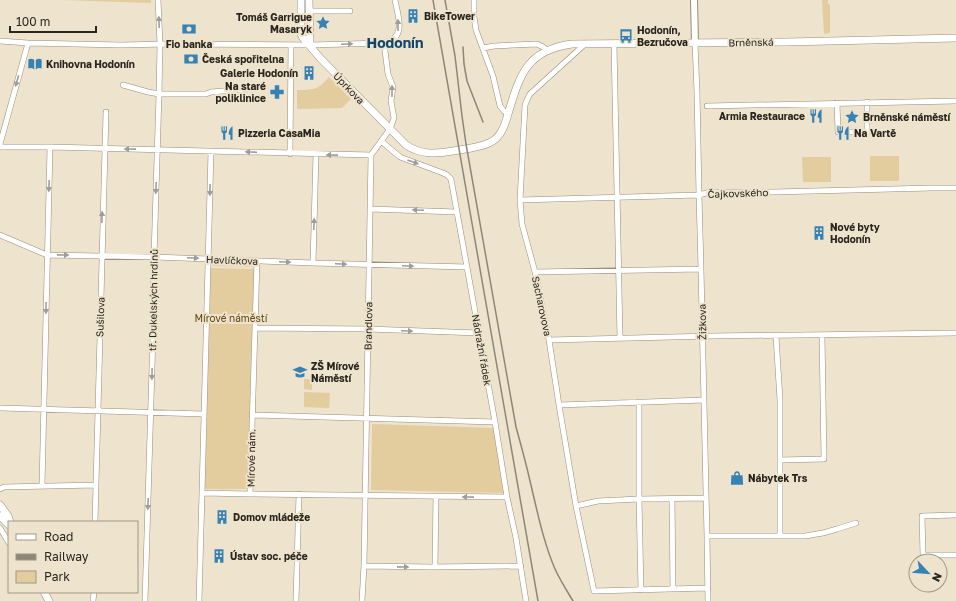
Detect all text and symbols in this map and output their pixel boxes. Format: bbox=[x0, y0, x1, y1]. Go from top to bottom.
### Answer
scale bar bbox=[10, 8, 96, 34]
building icon: BikeTower bbox=[405, 8, 421, 24]
place label: BikeTower bbox=[424, 10, 475, 22]
place label: Tomáš Garrigue Masaryk bbox=[236, 11, 312, 35]
text: 100 m bbox=[16, 14, 50, 29]
one-way arrow bbox=[156, 15, 162, 28]
place icon: Tomáš Garrigue Masaryk bbox=[315, 15, 331, 31]
one-way arrow bbox=[395, 18, 401, 31]
bank icon: Fio banka bbox=[181, 21, 197, 37]
place label: Hodonín, Bezručova bbox=[637, 24, 688, 48]
bus stop icon: Hodonín, Bezručova bbox=[618, 28, 634, 44]
district label: Hodonín bbox=[367, 34, 423, 51]
street label: Brněnská bbox=[728, 36, 774, 48]
place label: Fio banka bbox=[166, 38, 213, 50]
one-way arrow bbox=[341, 41, 354, 47]
bank icon: Česká spořitelna bbox=[183, 51, 199, 67]
place label: Česká spořitelna bbox=[202, 53, 284, 65]
library icon: Knihovna Hodonín bbox=[27, 56, 43, 72]
place label: Knihovna Hodonín bbox=[46, 58, 135, 70]
building icon: Galerie Hodonín bbox=[301, 65, 317, 81]
place label: Galerie Hodonín bbox=[220, 67, 298, 79]
street label: Úprkova bbox=[331, 70, 367, 106]
one-way arrow bbox=[14, 75, 20, 87]
place label: Na staré poliklinice bbox=[215, 80, 266, 104]
pharmacy icon: Na staré poliklinice bbox=[269, 84, 285, 100]
one-way arrow bbox=[389, 84, 395, 97]
restaurant icon: Armia Restaurace bbox=[808, 108, 824, 124]
place icon: Brněnské náměstí bbox=[844, 109, 860, 125]
place label: Armia Restaurace bbox=[719, 110, 805, 122]
place label: Brněnské náměstí bbox=[863, 111, 952, 123]
restaurant icon: Pizzeria CasaMia bbox=[219, 125, 235, 141]
restaurant icon: Na Vartě bbox=[835, 125, 851, 141]
place label: Pizzeria CasaMia bbox=[238, 127, 320, 139]
place label: Na Vartě bbox=[854, 127, 896, 139]
one-way arrow bbox=[124, 145, 136, 152]
one-way arrow bbox=[244, 149, 257, 155]
one-way arrow bbox=[326, 151, 338, 158]
one-way arrow bbox=[408, 159, 420, 165]
one-way arrow bbox=[46, 180, 52, 193]
one-way arrow bbox=[153, 182, 159, 195]
one-way arrow bbox=[207, 184, 214, 196]
street label: Čajkovského bbox=[707, 186, 769, 200]
one-way arrow bbox=[412, 207, 424, 214]
one-way arrow bbox=[99, 211, 106, 223]
one-way arrow bbox=[311, 217, 317, 230]
place label: Nové byty Hodonín bbox=[830, 221, 880, 245]
building icon: Nové byty Hodonín bbox=[811, 225, 827, 241]
street label: tř. Dukelských hrdinů bbox=[146, 249, 160, 351]
one-way arrow bbox=[57, 252, 70, 258]
street label: Havlíčkova bbox=[206, 253, 258, 267]
one-way arrow bbox=[187, 255, 200, 261]
one-way arrow bbox=[279, 259, 292, 265]
one-way arrow bbox=[335, 261, 348, 267]
one-way arrow bbox=[402, 262, 414, 269]
street label: Sacharovova bbox=[530, 275, 554, 337]
street label: Sušilova bbox=[93, 297, 107, 337]
one-way arrow bbox=[43, 302, 49, 315]
street label: Brandlova bbox=[362, 302, 374, 350]
street label: Žižkova bbox=[696, 304, 708, 340]
park label: Mírové náměstí bbox=[194, 312, 269, 324]
street label: Nádražní řádek bbox=[470, 313, 494, 387]
one-way arrow bbox=[401, 327, 413, 334]
place label: ZŠ Mírové Náměstí bbox=[311, 360, 359, 384]
school or university icon: ZŠ Mírové Náměstí bbox=[292, 364, 308, 380]
one-way arrow bbox=[149, 368, 155, 381]
street label: Mírové nám. bbox=[244, 429, 258, 487]
shop icon: Nábytek Trs bbox=[729, 470, 745, 486]
place label: Nábytek Trs bbox=[748, 472, 808, 484]
one-way arrow bbox=[461, 494, 474, 500]
one-way arrow bbox=[145, 498, 151, 511]
building icon: Domov mládeže bbox=[214, 509, 230, 525]
place label: Domov mládeže bbox=[233, 511, 310, 523]
legend bbox=[8, 521, 138, 593]
text: Road bbox=[44, 529, 73, 544]
building icon: Ústav soc. péče bbox=[211, 548, 227, 564]
text: Railway bbox=[44, 549, 89, 564]
place label: Ústav soc. péče bbox=[230, 550, 308, 562]
north arrow bbox=[908, 553, 948, 593]
one-way arrow bbox=[397, 564, 410, 570]
text: Park bbox=[44, 569, 70, 584]
text: N bbox=[930, 571, 945, 584]

